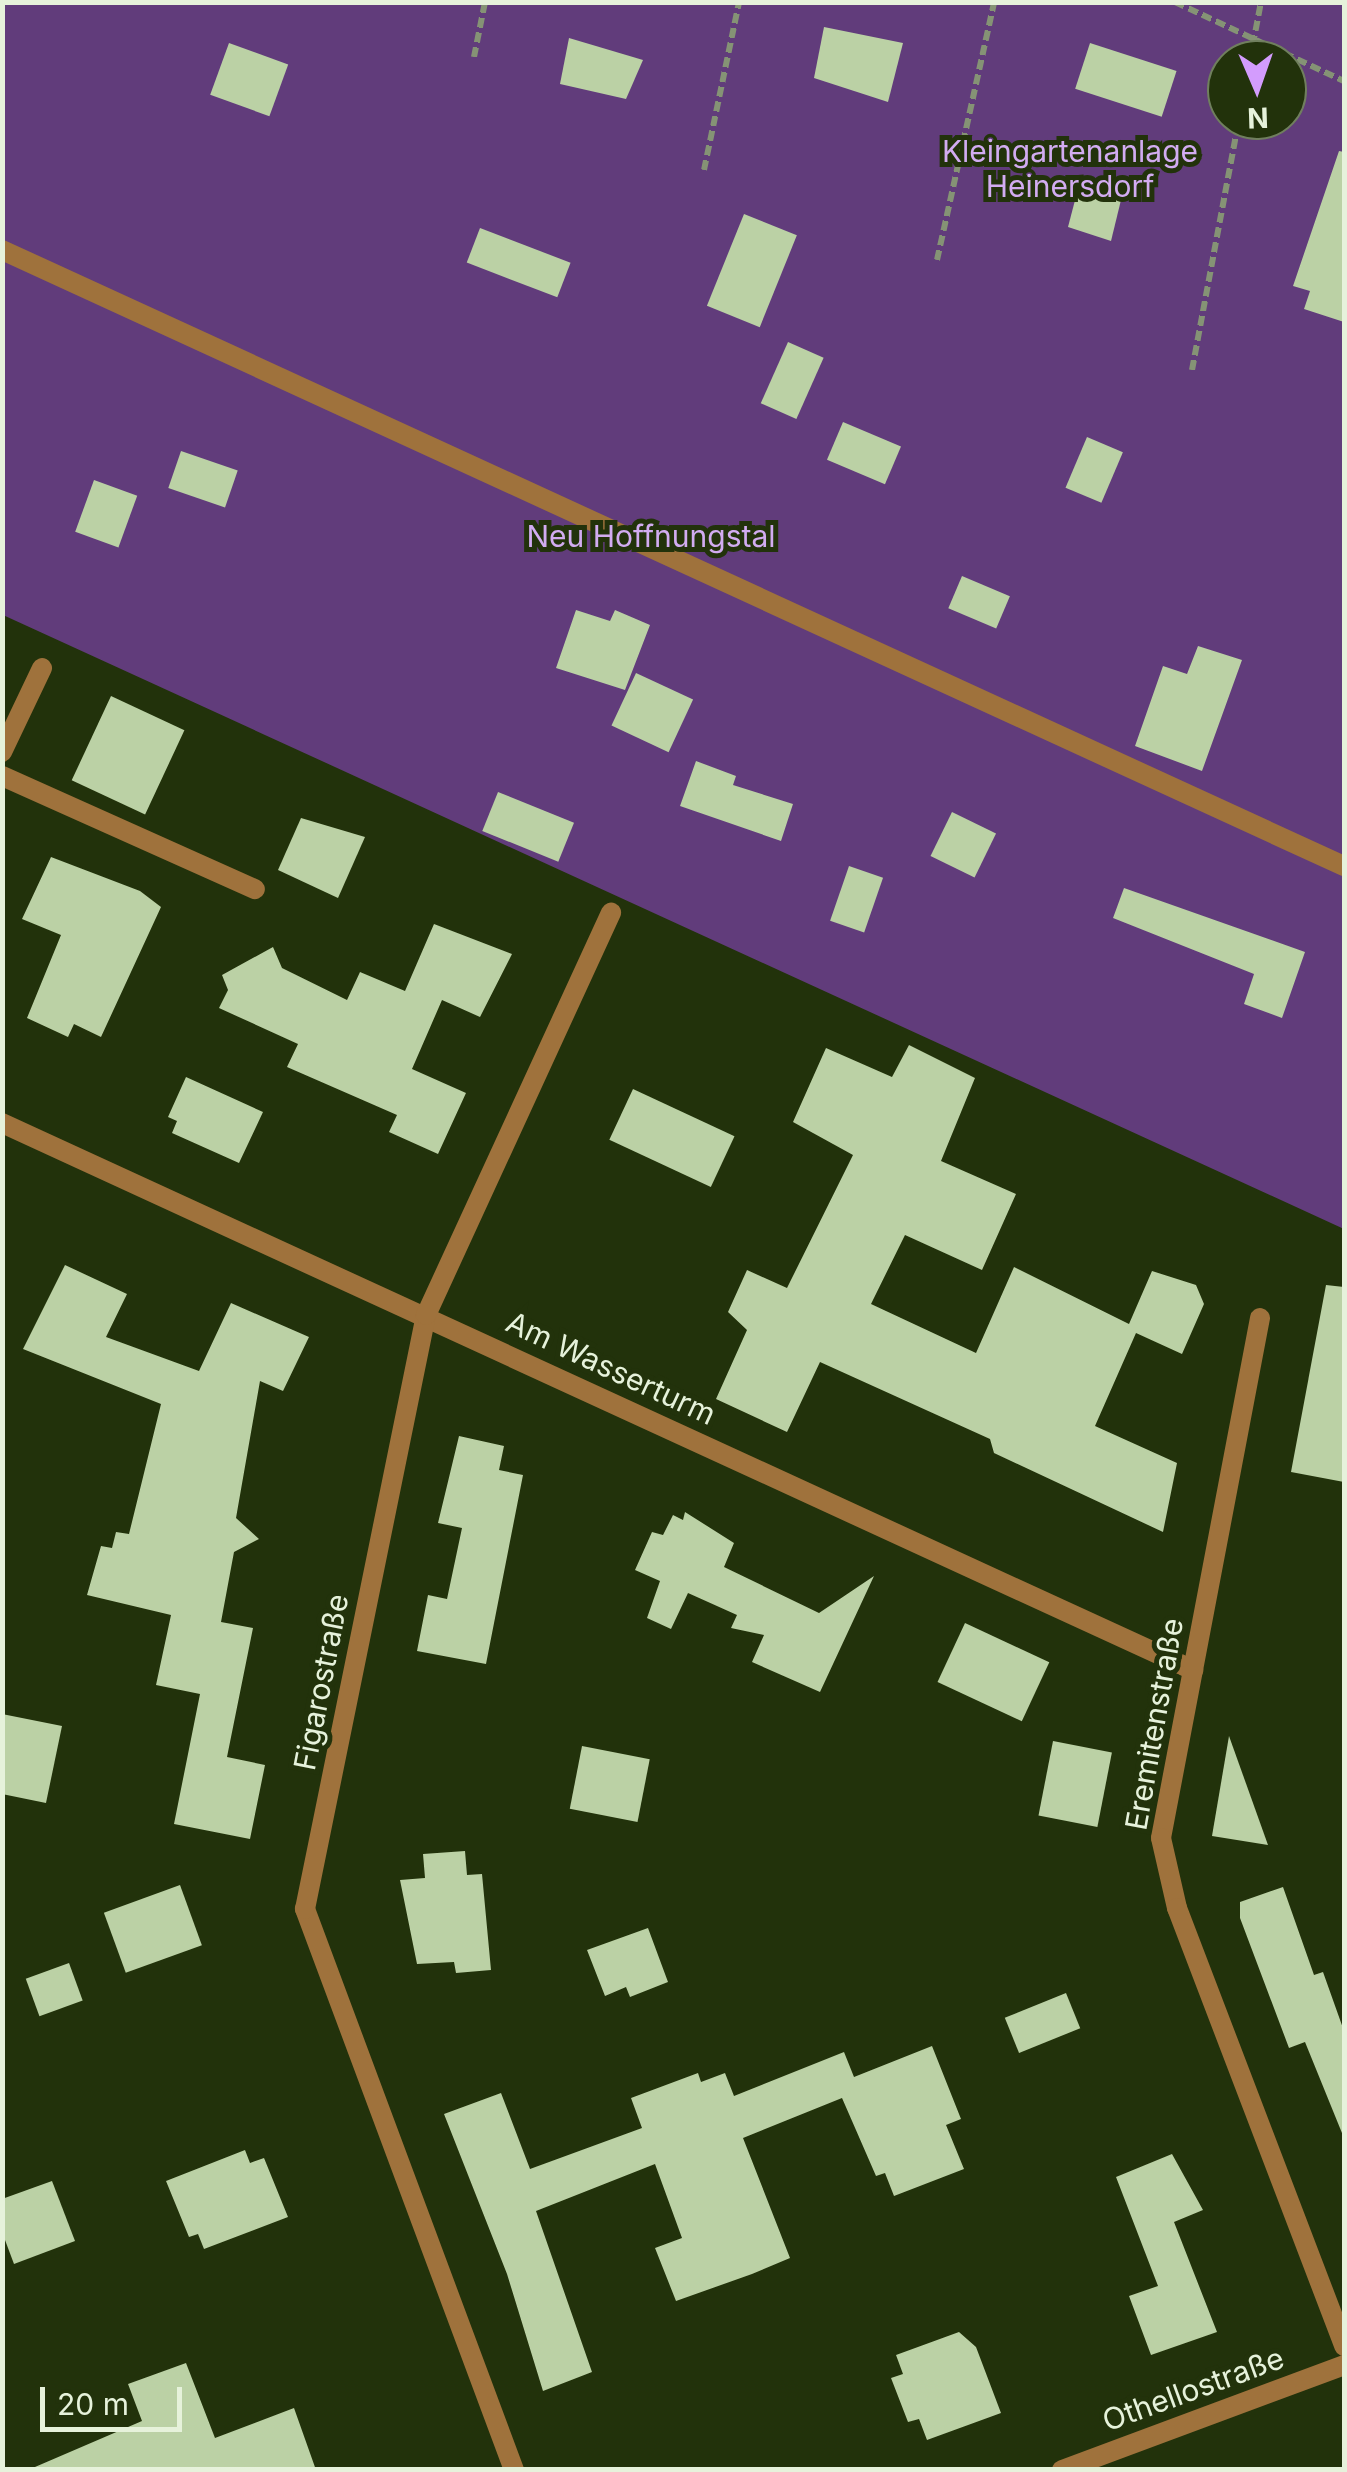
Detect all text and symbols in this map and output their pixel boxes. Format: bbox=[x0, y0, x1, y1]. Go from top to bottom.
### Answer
north arrow bbox=[1207, 40, 1307, 140]
text: N bbox=[1247, 101, 1269, 135]
park label: Kleingartenanlage Heinersdorf bbox=[942, 133, 1198, 204]
park label: Neu Hoffnungstal bbox=[526, 518, 776, 554]
street label: Am Wasserturm bbox=[501, 1304, 721, 1432]
street label: Figarostraße bbox=[286, 1591, 356, 1773]
street label: Eremitenstraße bbox=[1118, 1615, 1190, 1833]
street label: Othellostraße bbox=[1097, 2340, 1289, 2438]
scale bar bbox=[45, 2367, 188, 2429]
text: 20 m bbox=[57, 2386, 129, 2422]

